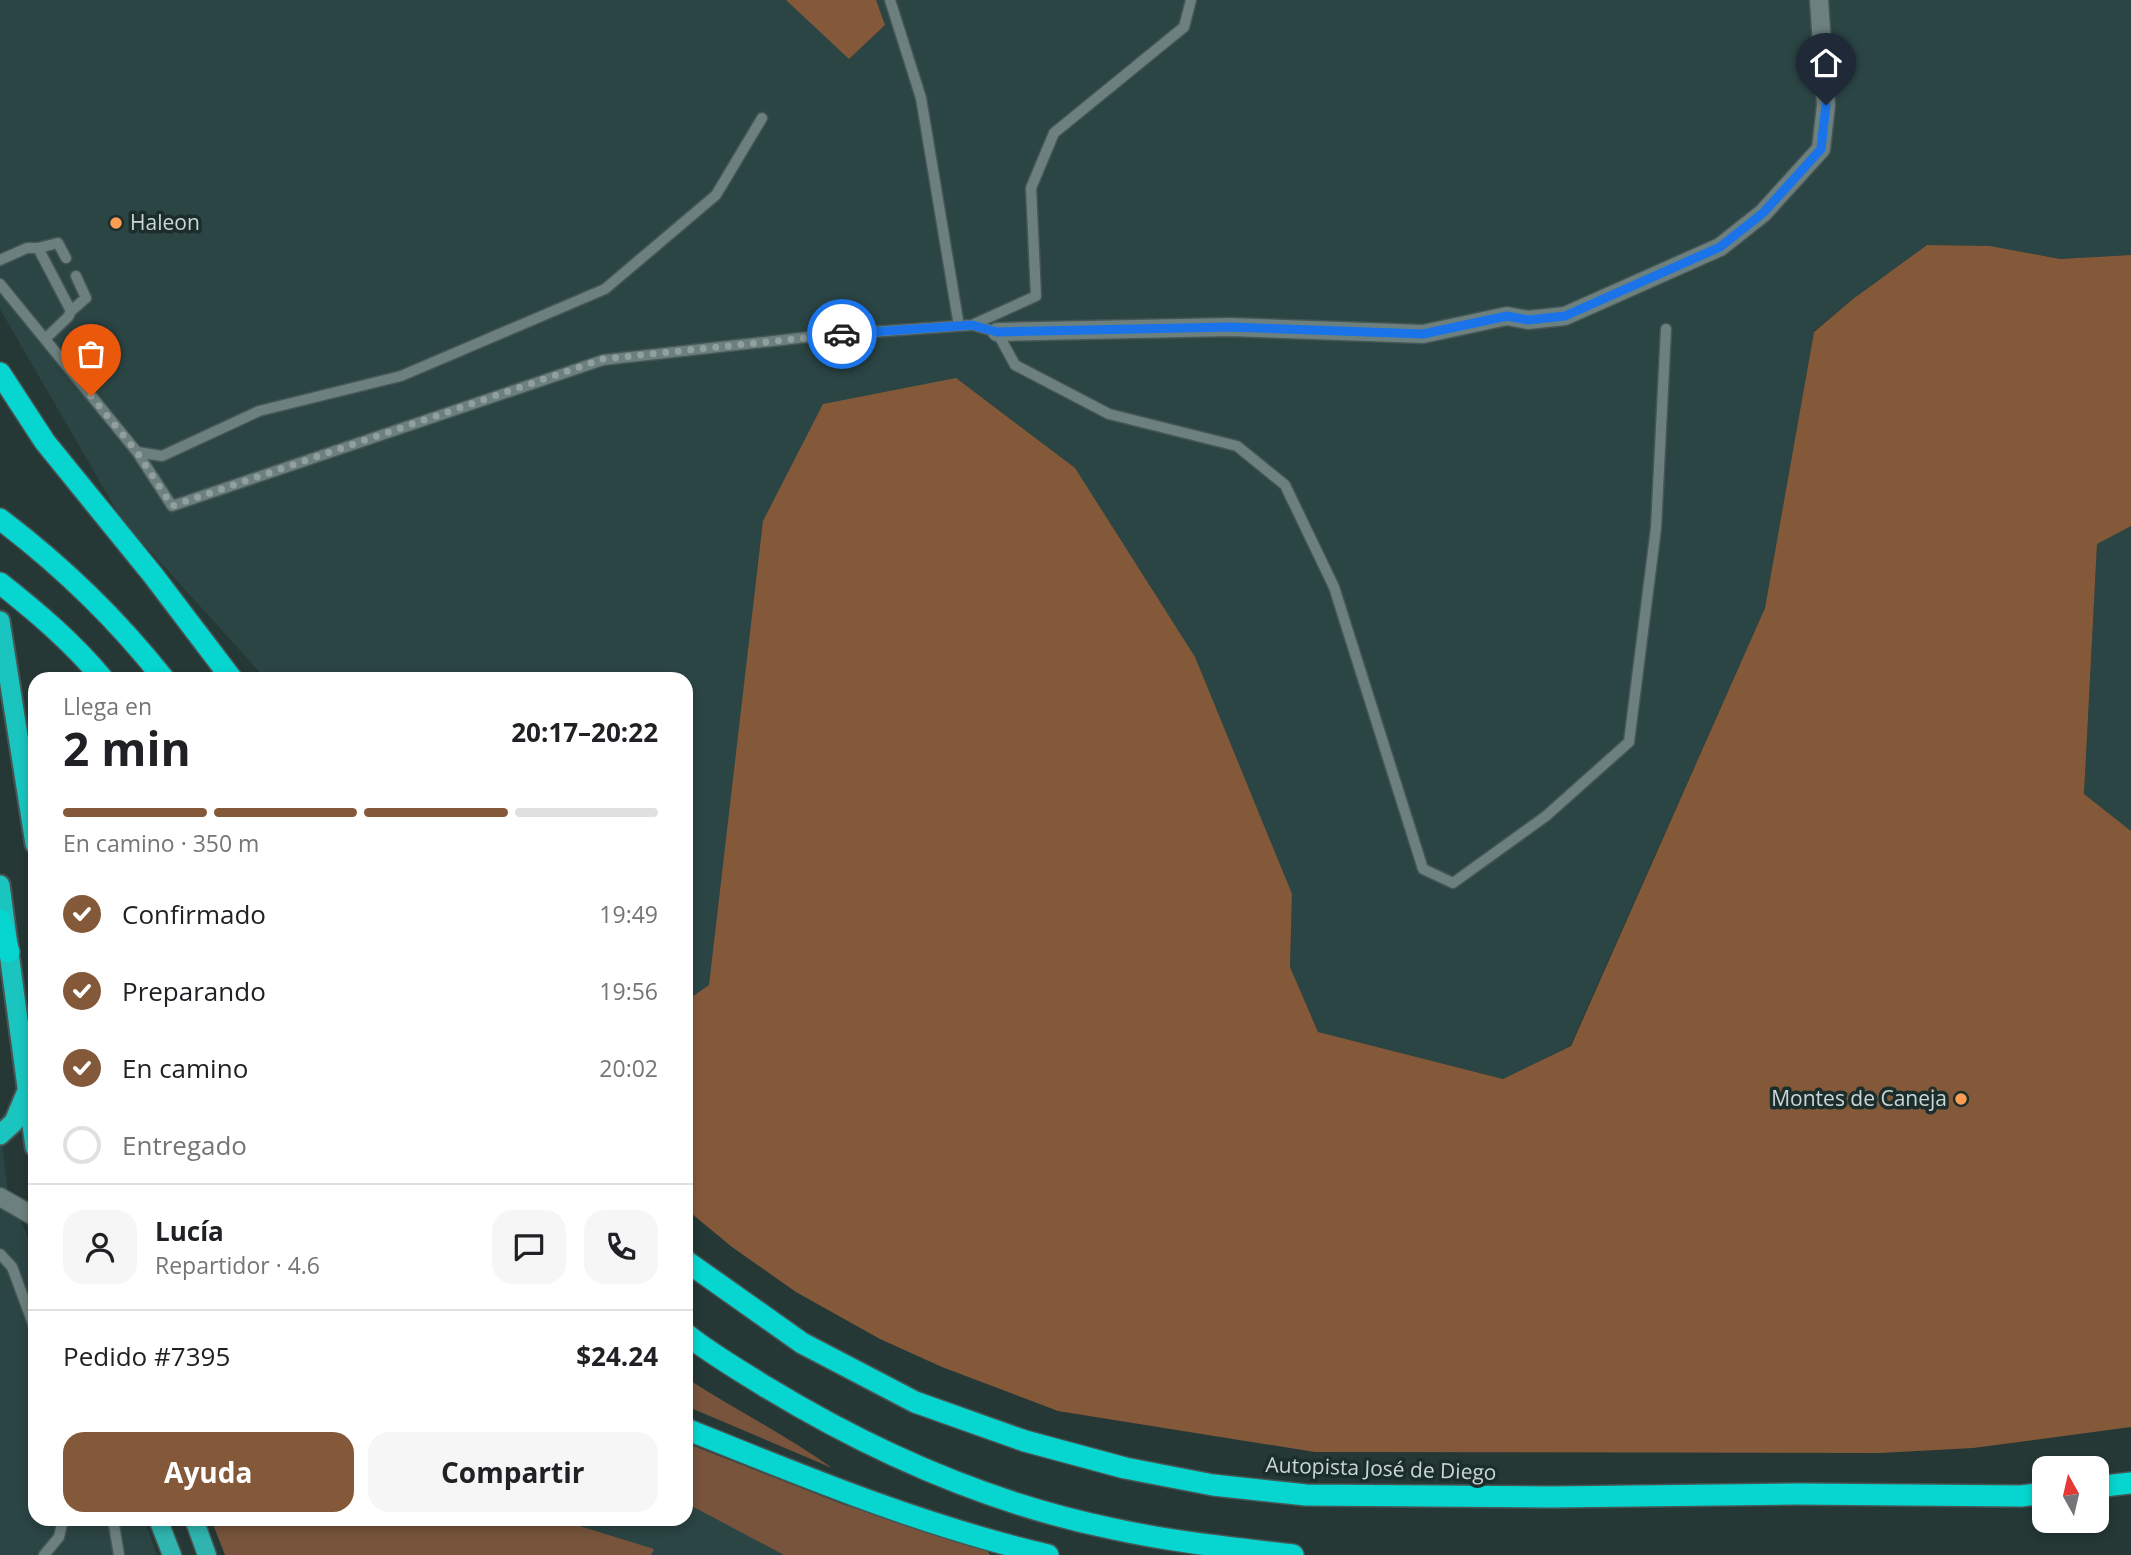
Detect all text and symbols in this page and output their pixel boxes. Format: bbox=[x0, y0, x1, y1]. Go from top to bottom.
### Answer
pin bbox=[1796, 33, 1856, 105]
icon: home bbox=[1807, 44, 1845, 82]
place label: Haleon bbox=[130, 208, 200, 236]
marker: Haleon bbox=[108, 215, 124, 231]
courier bbox=[807, 299, 877, 369]
icon: car bbox=[823, 315, 861, 353]
pin bbox=[61, 324, 121, 396]
icon: bag bbox=[72, 335, 110, 373]
text: Llega en bbox=[63, 690, 152, 722]
text: 20:17–20:22 bbox=[511, 714, 658, 750]
text: 2 min bbox=[63, 717, 191, 779]
text: En camino · 350 m bbox=[63, 827, 259, 859]
icon: check bbox=[63, 895, 101, 933]
text: Confirmado bbox=[122, 896, 266, 932]
text: 19:49 bbox=[599, 898, 658, 930]
icon: check bbox=[63, 972, 101, 1010]
text: Preparando bbox=[122, 973, 266, 1009]
text: 19:56 bbox=[599, 975, 658, 1007]
icon: check bbox=[63, 1049, 101, 1087]
text: En camino bbox=[122, 1050, 248, 1086]
text: 20:02 bbox=[599, 1052, 658, 1084]
place label: Montes de Caneja bbox=[1771, 1084, 1947, 1112]
marker: Montes de Caneja bbox=[1953, 1091, 1969, 1107]
text: Entregado bbox=[122, 1127, 247, 1163]
button: person bbox=[63, 1210, 137, 1284]
button: chat bbox=[492, 1210, 566, 1284]
button: phone bbox=[584, 1210, 658, 1284]
text: Lucía bbox=[155, 1213, 224, 1249]
text: Repartidor · 4.6 bbox=[155, 1249, 320, 1281]
text: Pedido #7395 bbox=[63, 1338, 230, 1374]
text: $24.24 bbox=[576, 1338, 658, 1374]
button: Ayuda bbox=[63, 1432, 354, 1512]
button: Compartir bbox=[368, 1432, 658, 1512]
street label: Autopista José de Diego bbox=[1265, 1450, 1497, 1486]
north arrow bbox=[2032, 1456, 2109, 1533]
map controls bbox=[2032, 1456, 2109, 1533]

